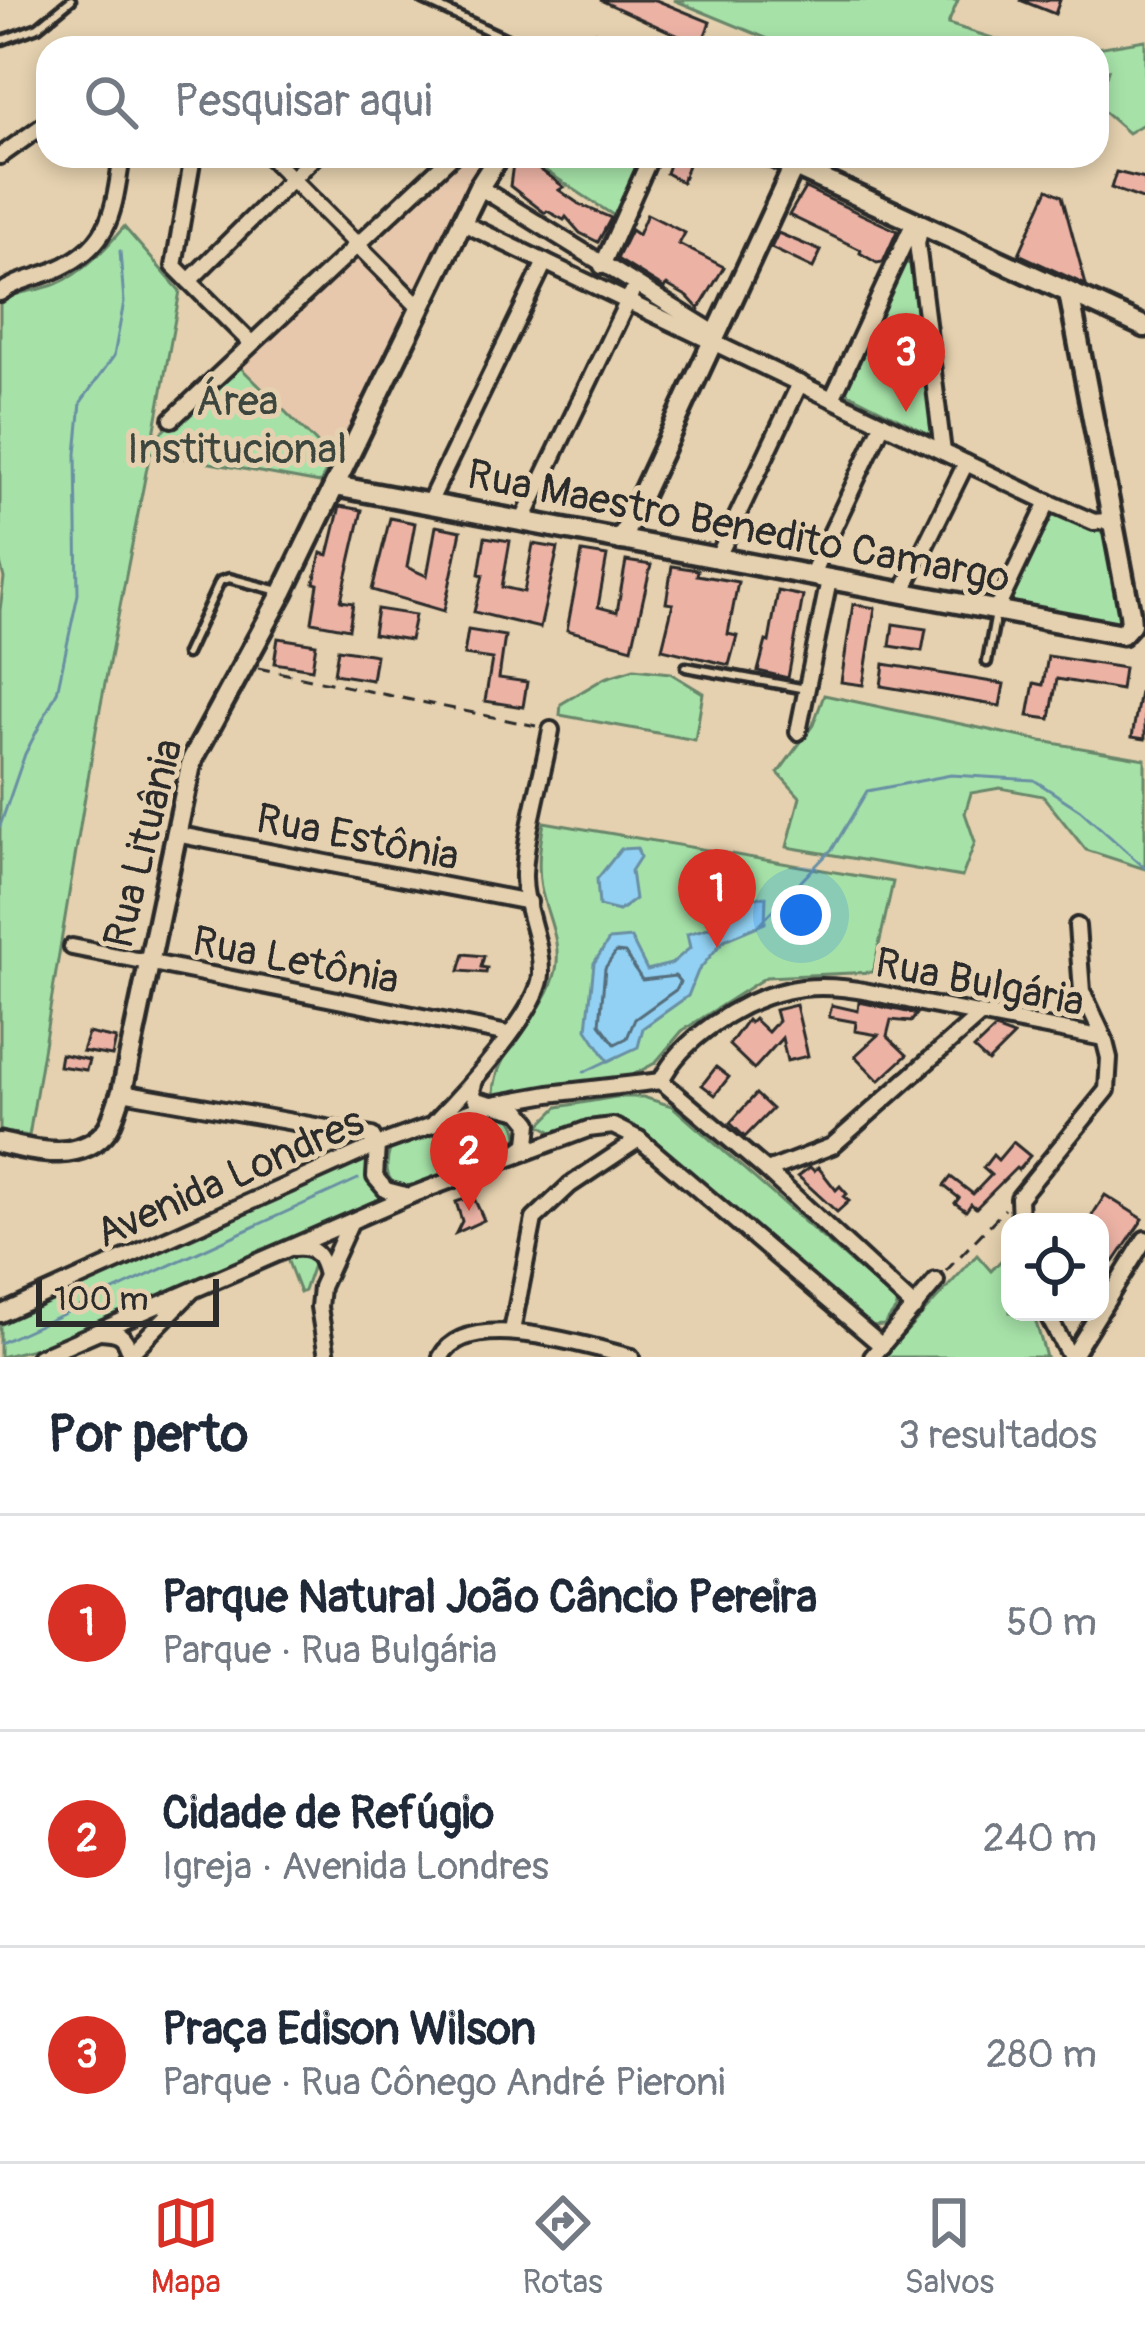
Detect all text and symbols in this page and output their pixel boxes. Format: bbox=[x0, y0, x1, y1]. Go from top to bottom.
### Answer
search box bbox=[36, 36, 1109, 168]
icon: search bbox=[78, 69, 144, 135]
text: Pesquisar aqui bbox=[174, 74, 432, 130]
pin: 3 bbox=[867, 313, 945, 412]
park label: Área Institucional bbox=[127, 376, 347, 476]
street label: Rua Maestro Benedito Camargo bbox=[463, 449, 1014, 605]
street label: Rua Lituânia bbox=[93, 734, 195, 953]
street label: Rua Estônia bbox=[252, 793, 463, 883]
pin: 1 bbox=[678, 849, 756, 948]
your location bbox=[771, 885, 831, 945]
street label: Rua Letônia bbox=[188, 915, 403, 1006]
street label: Rua Bulgária bbox=[871, 937, 1089, 1029]
street label: Avenida Londres bbox=[88, 1095, 372, 1260]
pin: 2 bbox=[430, 1112, 508, 1211]
map controls bbox=[1001, 1213, 1109, 1321]
button: locate bbox=[1001, 1213, 1109, 1321]
scale bar bbox=[36, 1273, 219, 1326]
text: 100 m bbox=[54, 1279, 148, 1320]
text: Por perto bbox=[48, 1403, 248, 1467]
text: 3 resultados bbox=[898, 1411, 1097, 1460]
text: Parque Natural João Câncio Pereira bbox=[162, 1570, 817, 1626]
text: 1 bbox=[79, 1598, 95, 1647]
text: 50 m bbox=[1006, 1598, 1097, 1647]
text: Parque · Rua Bulgária bbox=[162, 1626, 497, 1675]
text: Cidade de Refúgio bbox=[162, 1786, 494, 1842]
text: 2 bbox=[76, 1814, 98, 1863]
text: 240 m bbox=[983, 1814, 1097, 1863]
text: Igreja · Avenida Londres bbox=[162, 1842, 549, 1891]
text: Praça Edison Wilson bbox=[162, 2002, 536, 2058]
text: 3 bbox=[76, 2030, 98, 2079]
text: 280 m bbox=[986, 2030, 1097, 2079]
text: Parque · Rua Cônego André Pieroni bbox=[162, 2058, 725, 2107]
tab: Mapa bbox=[151, 2190, 221, 2303]
tab: Rotas bbox=[523, 2190, 603, 2303]
tab: Salvos bbox=[904, 2190, 994, 2303]

